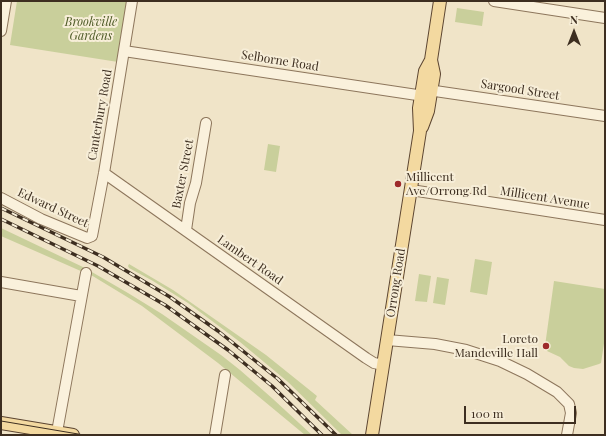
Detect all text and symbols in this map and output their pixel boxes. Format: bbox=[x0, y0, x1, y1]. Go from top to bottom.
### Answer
north arrow bbox=[554, 12, 594, 52]
text: N bbox=[570, 12, 578, 27]
park label: Brookville Gardens bbox=[65, 15, 117, 43]
street label: Selborne Road bbox=[240, 48, 320, 74]
street label: Canterbury Road bbox=[85, 68, 115, 162]
street label: Sargood Street bbox=[480, 77, 560, 103]
street label: Baxter Street bbox=[169, 138, 197, 210]
place label: Millicent Ave/Orrong Rd bbox=[406, 170, 487, 198]
marker: Millicent Ave/Orrong Rd bbox=[393, 179, 403, 189]
street label: Millicent Avenue bbox=[499, 184, 591, 212]
street label: Edward Street bbox=[15, 185, 91, 231]
street label: Lambert Road bbox=[215, 232, 285, 288]
street label: Orrong Road bbox=[383, 248, 409, 318]
place label: Loreto Mandeville Hall bbox=[454, 332, 538, 360]
marker: Loreto Mandeville Hall bbox=[541, 341, 551, 351]
scale bar bbox=[466, 398, 578, 424]
text: 100 m bbox=[471, 405, 503, 421]

